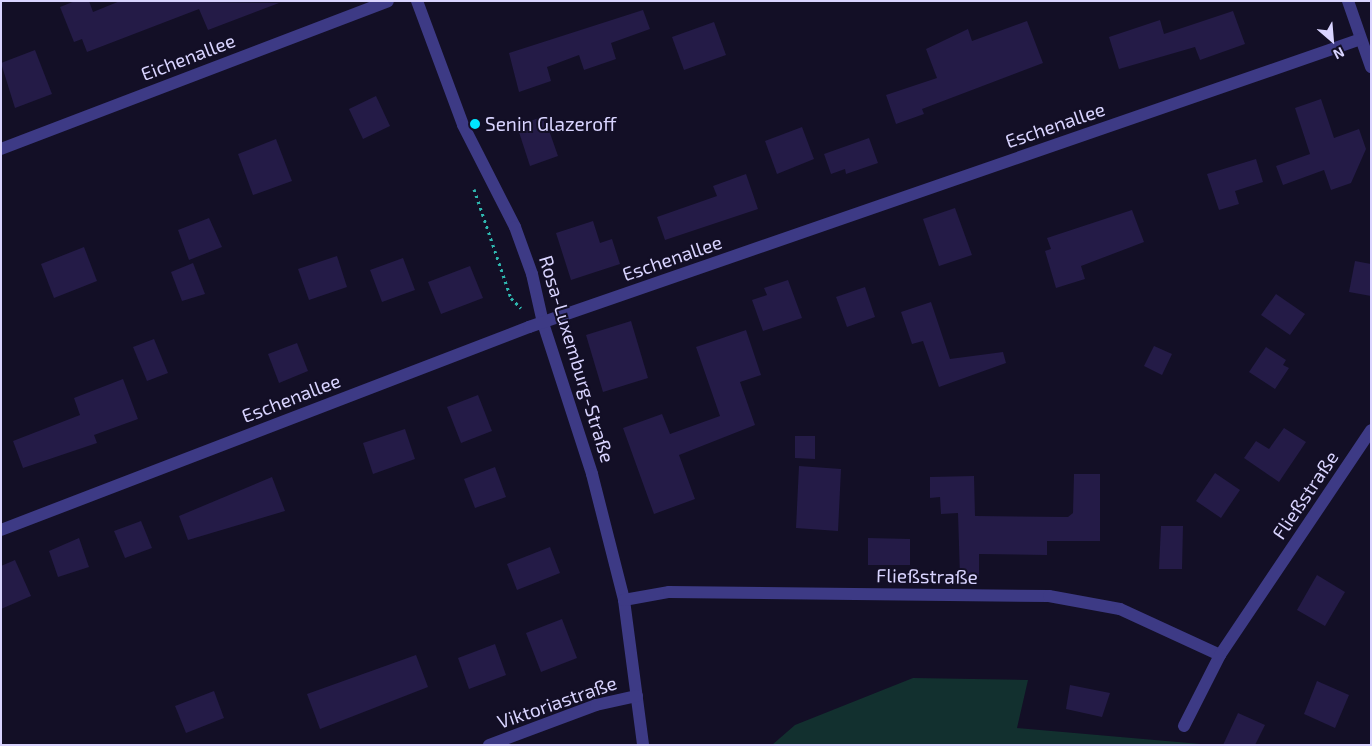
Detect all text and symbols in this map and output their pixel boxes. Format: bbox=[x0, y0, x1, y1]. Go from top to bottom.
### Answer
north arrow bbox=[1307, 15, 1357, 65]
street label: Eichenallee bbox=[138, 29, 238, 85]
text: N bbox=[1331, 44, 1347, 64]
street label: Eschenallee bbox=[1002, 97, 1108, 153]
place label: Senin Glazeroff bbox=[485, 113, 616, 135]
marker: Senin Glazeroff bbox=[469, 118, 481, 130]
street label: Eschenallee bbox=[619, 230, 725, 286]
street label: Rosa-Luxemburg-Straße bbox=[535, 253, 619, 465]
street label: Eschenallee bbox=[238, 369, 344, 427]
street label: Fließstraße bbox=[1267, 447, 1343, 543]
street label: Fließstraße bbox=[876, 564, 978, 588]
street label: Viktoriastraße bbox=[494, 671, 620, 733]

